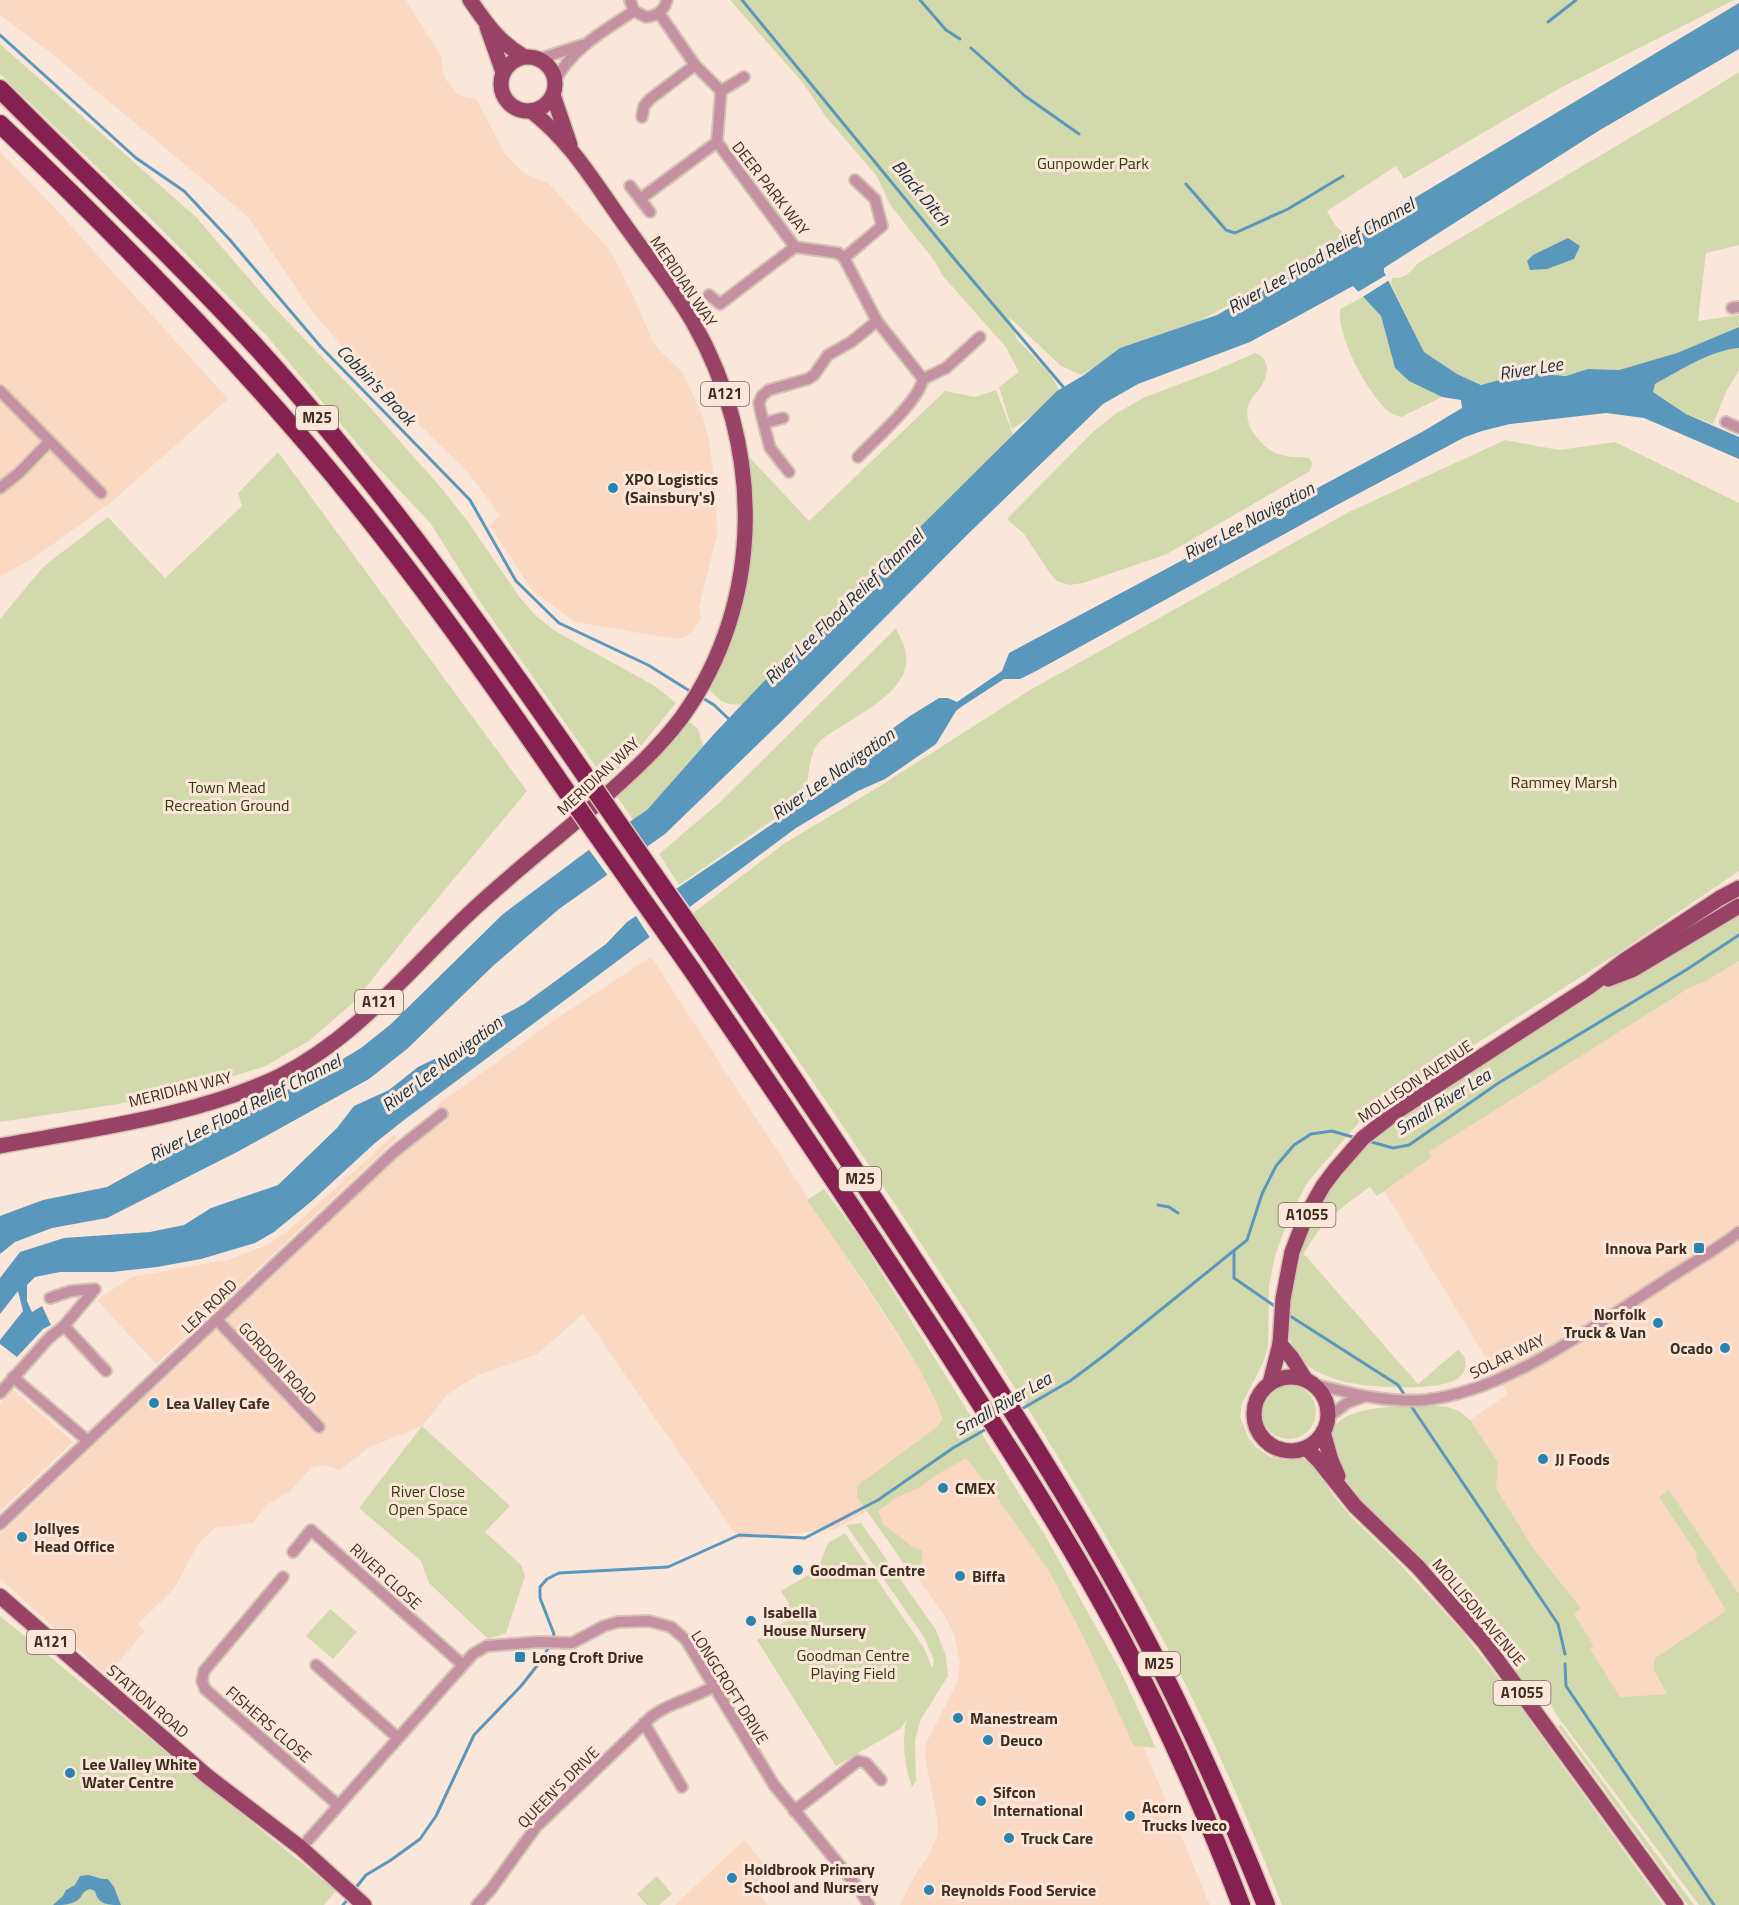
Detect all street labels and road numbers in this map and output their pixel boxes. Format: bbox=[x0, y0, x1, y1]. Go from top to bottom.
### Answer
street label: DEER PARK WAY bbox=[727, 136, 816, 240]
street label: MERIDIAN WAY bbox=[645, 231, 724, 332]
road number: A121 bbox=[701, 382, 749, 406]
road number: M25 bbox=[296, 406, 338, 430]
street label: MERIDIAN WAY bbox=[551, 731, 645, 821]
road number: A121 bbox=[355, 990, 403, 1014]
street label: MOLLISON AVENUE bbox=[1353, 1033, 1477, 1128]
street label: MERIDIAN WAY bbox=[126, 1065, 234, 1113]
road number: M25 bbox=[839, 1167, 881, 1191]
road number: A1055 bbox=[1278, 1203, 1336, 1227]
street label: LEA ROAD bbox=[176, 1273, 242, 1339]
street label: GORDON ROAD bbox=[233, 1316, 323, 1410]
street label: SOLAR WAY bbox=[1465, 1327, 1549, 1385]
street label: RIVER CLOSE bbox=[345, 1537, 427, 1615]
street label: MOLLISON AVENUE bbox=[1427, 1553, 1531, 1671]
street label: LONGCROFT DRIVE bbox=[685, 1625, 775, 1749]
road number: A121 bbox=[27, 1630, 75, 1654]
road number: M25 bbox=[1138, 1652, 1180, 1676]
street label: STATION ROAD bbox=[101, 1658, 195, 1744]
street label: FISHERS CLOSE bbox=[221, 1680, 317, 1768]
road number: A1055 bbox=[1494, 1681, 1550, 1705]
street label: QUEEN'S DRIVE bbox=[512, 1741, 604, 1833]

